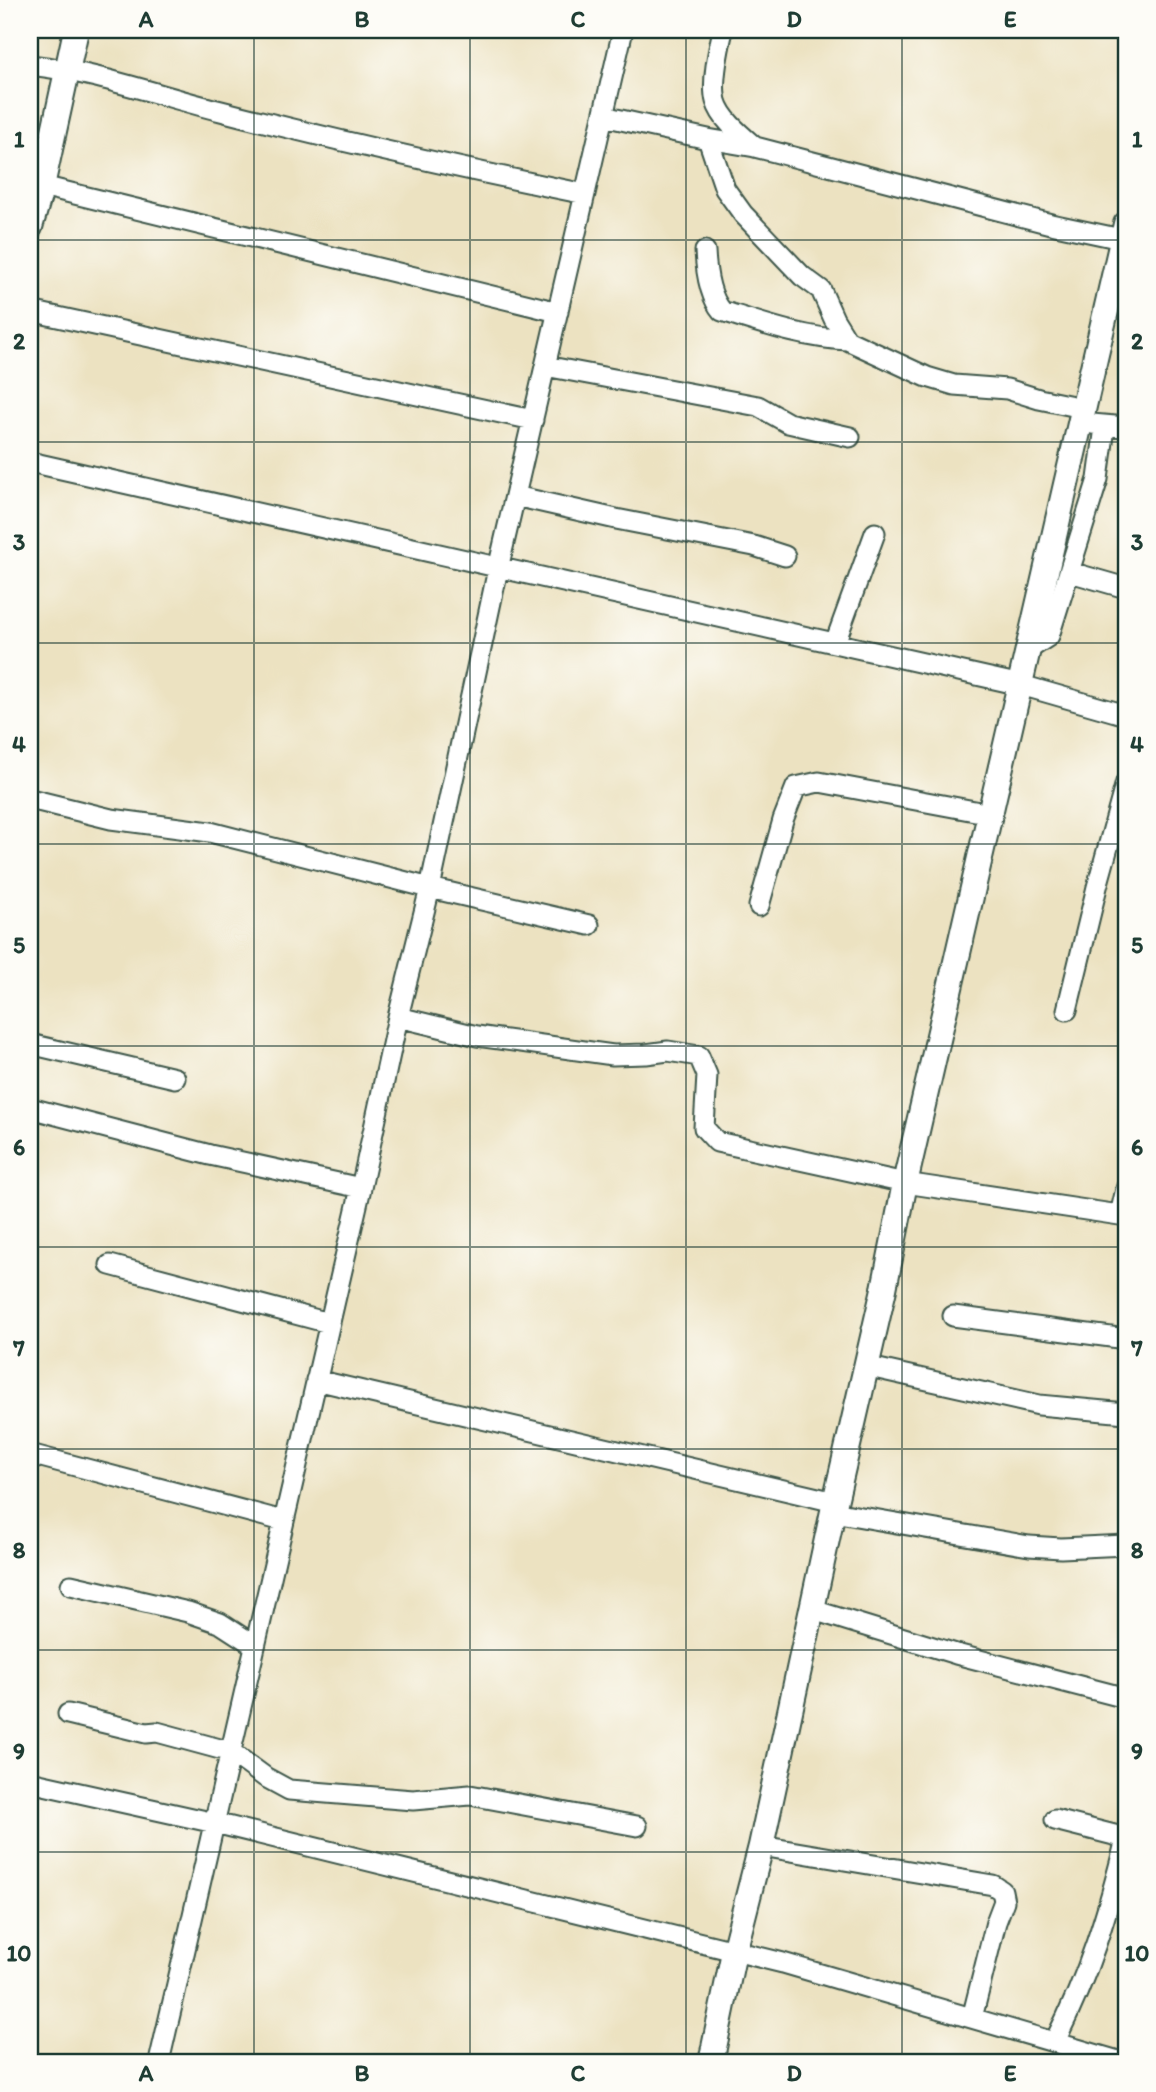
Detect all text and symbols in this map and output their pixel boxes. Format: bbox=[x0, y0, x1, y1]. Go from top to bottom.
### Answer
text: A bbox=[138, 5, 154, 33]
text: B bbox=[355, 5, 370, 33]
text: C bbox=[571, 5, 586, 33]
text: D bbox=[786, 5, 802, 33]
text: E bbox=[1004, 5, 1017, 33]
text: 1 bbox=[14, 125, 25, 153]
text: 1 bbox=[1132, 125, 1143, 153]
text: 2 bbox=[13, 327, 26, 355]
text: 2 bbox=[1131, 327, 1144, 355]
text: 3 bbox=[13, 528, 26, 556]
text: 3 bbox=[1131, 528, 1144, 556]
text: 4 bbox=[12, 730, 26, 758]
text: 4 bbox=[1130, 730, 1144, 758]
text: 5 bbox=[13, 931, 25, 959]
text: 5 bbox=[1131, 931, 1143, 959]
text: 6 bbox=[13, 1133, 25, 1161]
text: 6 bbox=[1131, 1133, 1143, 1161]
text: 7 bbox=[12, 1334, 25, 1362]
text: 7 bbox=[1130, 1334, 1143, 1362]
text: 8 bbox=[13, 1536, 26, 1564]
text: 8 bbox=[1131, 1536, 1144, 1564]
text: 9 bbox=[13, 1737, 25, 1765]
text: 9 bbox=[1131, 1737, 1143, 1765]
text: 10 bbox=[7, 1939, 31, 1967]
text: 10 bbox=[1125, 1939, 1149, 1967]
text: A bbox=[138, 2059, 154, 2087]
text: B bbox=[355, 2059, 370, 2087]
text: C bbox=[571, 2059, 586, 2087]
text: D bbox=[786, 2059, 802, 2087]
text: E bbox=[1004, 2059, 1017, 2087]

